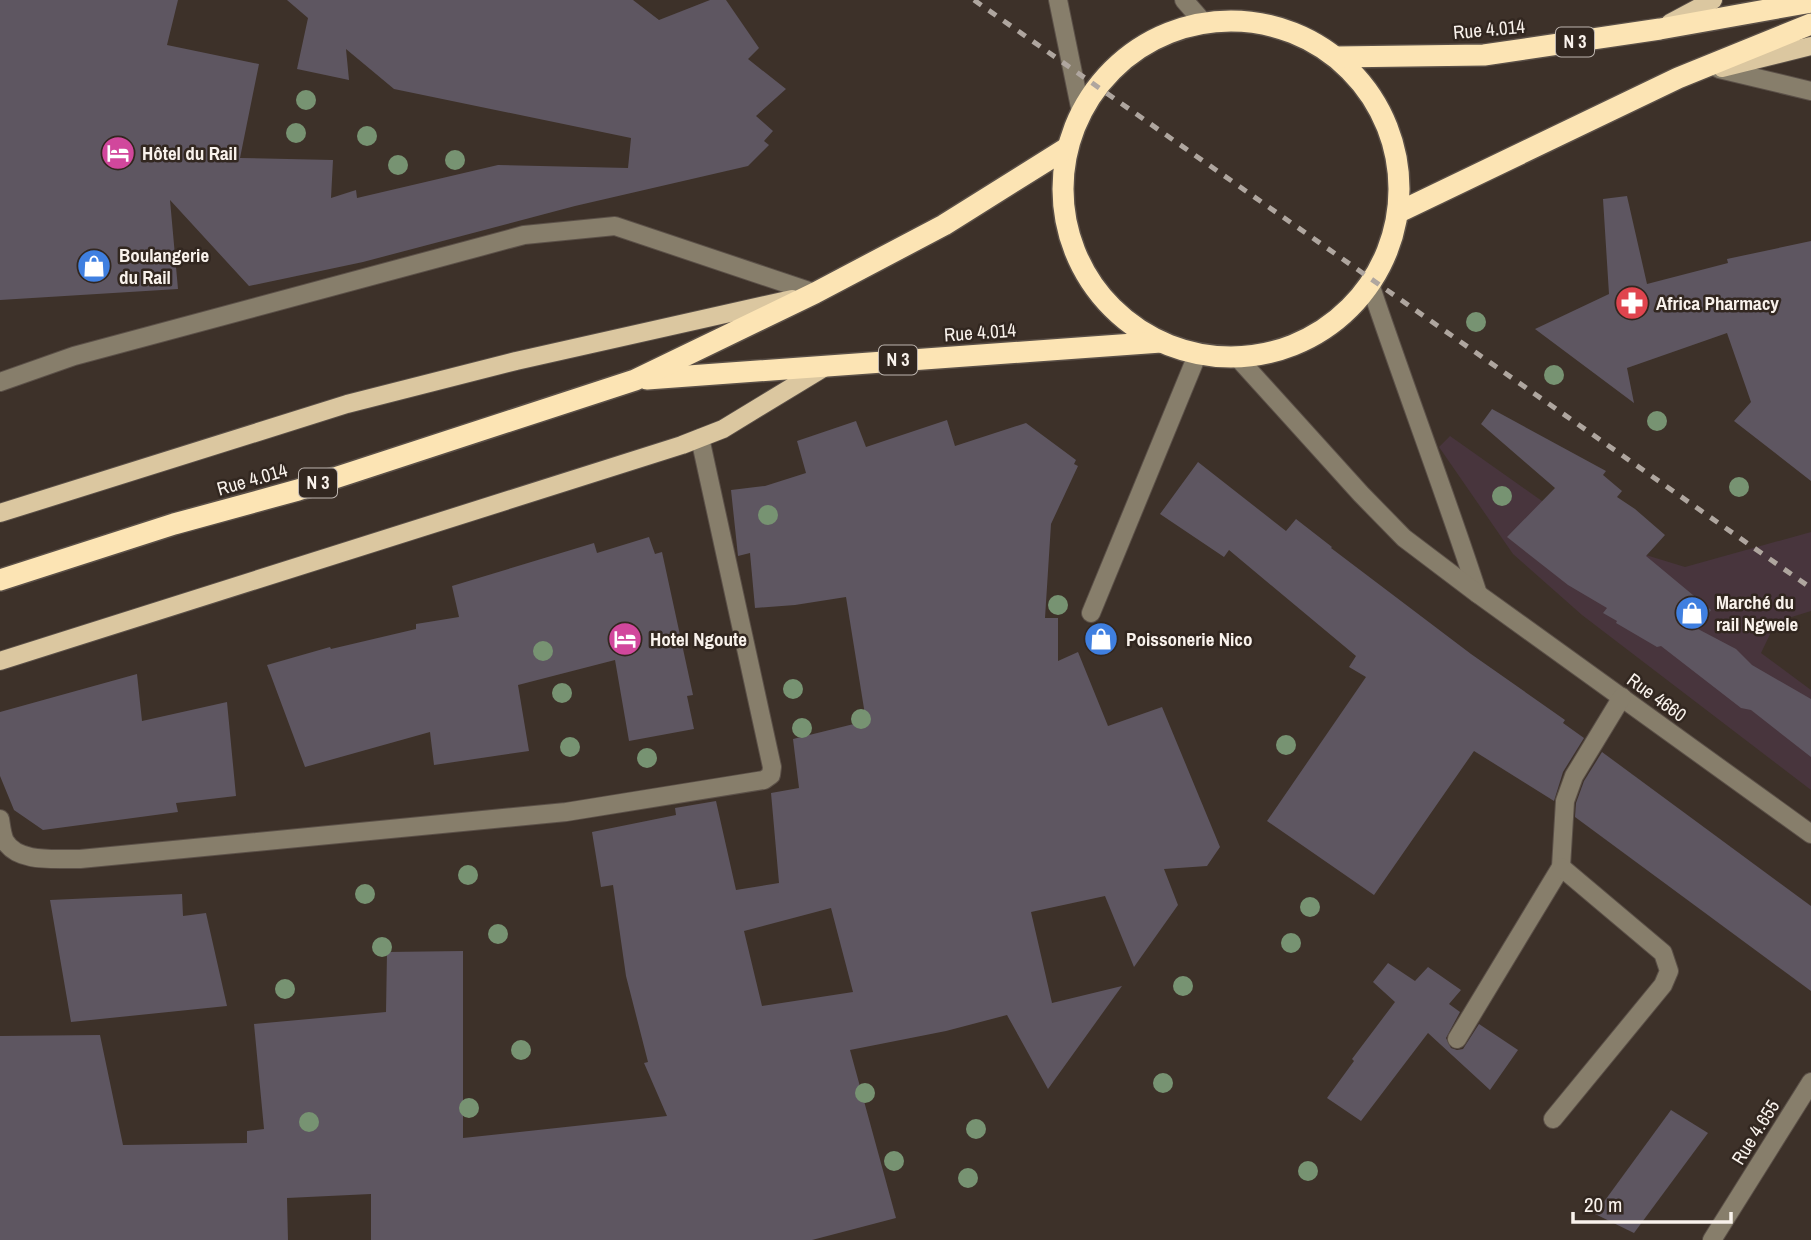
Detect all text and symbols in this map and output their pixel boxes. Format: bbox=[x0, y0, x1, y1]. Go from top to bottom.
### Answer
street label: Rue 4.014 bbox=[1452, 13, 1526, 45]
road number: N 3 bbox=[1556, 28, 1594, 56]
hotel icon: Hôtel du Rail bbox=[99, 134, 137, 172]
place label: Hôtel du Rail bbox=[142, 140, 237, 166]
place label: Boulangerie du Rail bbox=[119, 242, 209, 290]
shop icon: Boulangerie du Rail bbox=[75, 247, 113, 285]
pharmacy icon: Africa Pharmacy bbox=[1613, 284, 1651, 322]
place label: Africa Pharmacy bbox=[1656, 290, 1779, 316]
street label: Rue 4.014 bbox=[943, 317, 1017, 347]
road number: N 3 bbox=[879, 346, 917, 374]
street label: Rue 4.014 bbox=[214, 457, 290, 501]
road number: N 3 bbox=[299, 468, 337, 498]
place label: Marché du rail Ngwele bbox=[1716, 589, 1799, 637]
shop icon: Marché du rail Ngwele bbox=[1673, 594, 1711, 632]
hotel icon: Hotel Ngoute bbox=[606, 620, 644, 658]
shop icon: Poissonerie Nico bbox=[1082, 620, 1120, 658]
place label: Hotel Ngoute bbox=[650, 626, 747, 652]
place label: Poissonerie Nico bbox=[1126, 626, 1252, 652]
street label: Rue 4660 bbox=[1622, 667, 1692, 727]
street label: Rue 4.655 bbox=[1725, 1094, 1785, 1169]
scale bar bbox=[1573, 1180, 1730, 1224]
text: 20 m bbox=[1584, 1190, 1622, 1219]

